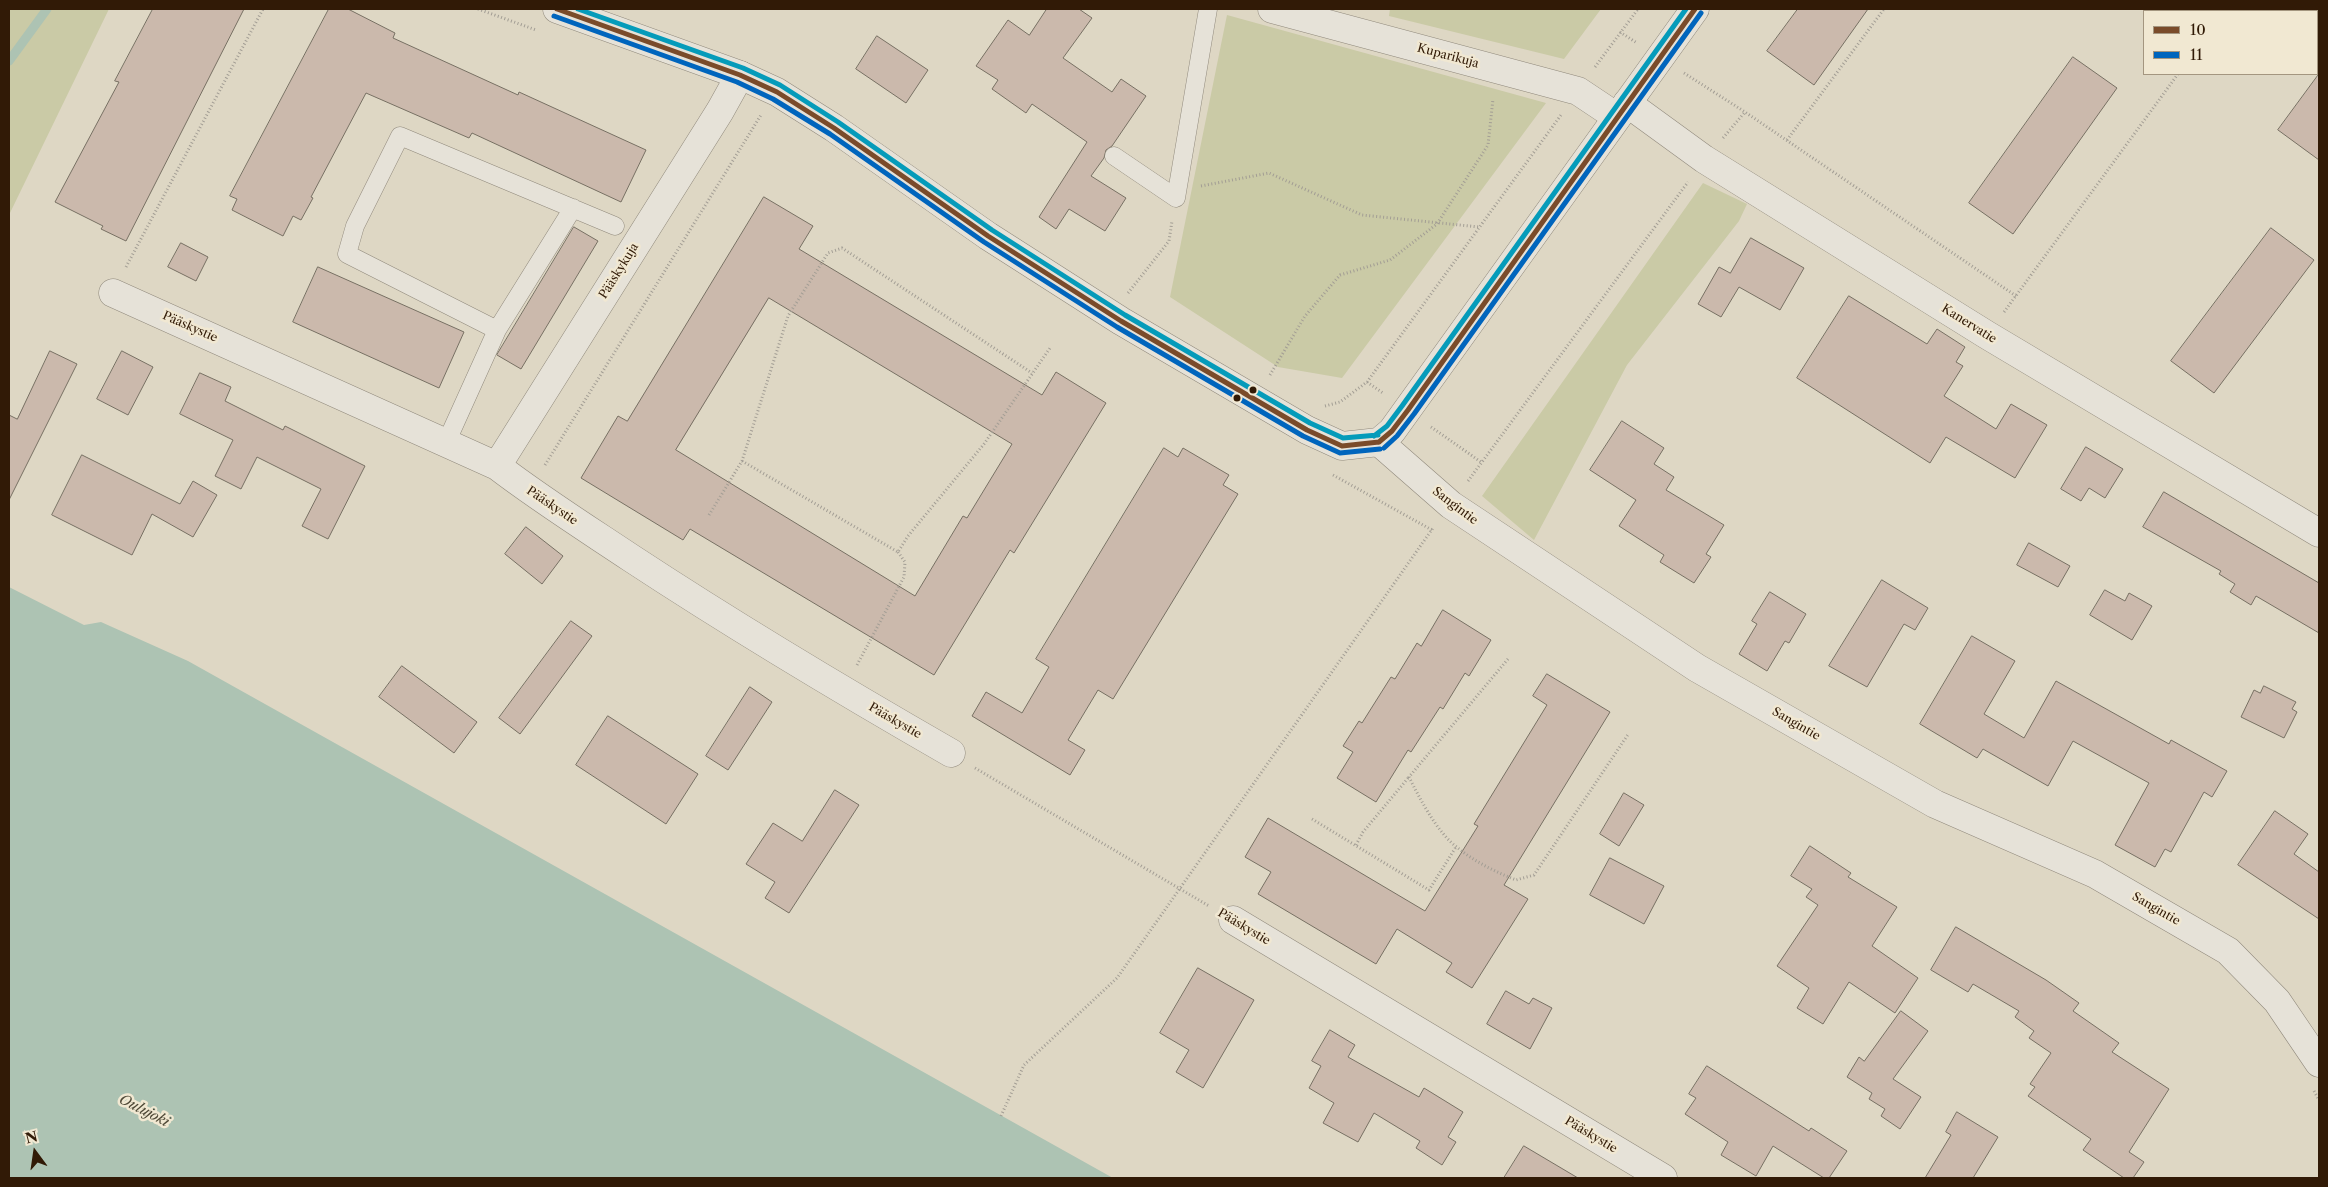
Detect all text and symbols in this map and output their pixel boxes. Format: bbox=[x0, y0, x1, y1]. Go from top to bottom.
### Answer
legend bbox=[2143, 10, 2318, 75]
text: 10 bbox=[2190, 20, 2206, 39]
street label: Kuparikuja bbox=[1416, 41, 1480, 71]
text: 11 bbox=[2190, 45, 2203, 64]
street label: Pääskykuja bbox=[596, 240, 642, 302]
street label: Kanervatie bbox=[1939, 301, 1999, 347]
street label: Pääskystie bbox=[160, 309, 220, 345]
unlabelled marker bbox=[1248, 385, 1258, 395]
unlabelled marker bbox=[1232, 393, 1242, 403]
street label: Pääskystie bbox=[524, 484, 580, 528]
street label: Sangintie bbox=[1429, 484, 1481, 528]
street label: Pääskystie bbox=[866, 700, 924, 742]
street label: Sangintie bbox=[1769, 704, 1823, 744]
street label: Sangintie bbox=[2129, 889, 2183, 929]
street label: Pääskystie bbox=[1215, 906, 1273, 948]
water label: Oulujoki bbox=[116, 1091, 172, 1131]
street label: Pääskystie bbox=[1562, 1114, 1620, 1156]
north arrow bbox=[10, 1127, 60, 1177]
text: N bbox=[23, 1127, 39, 1148]

